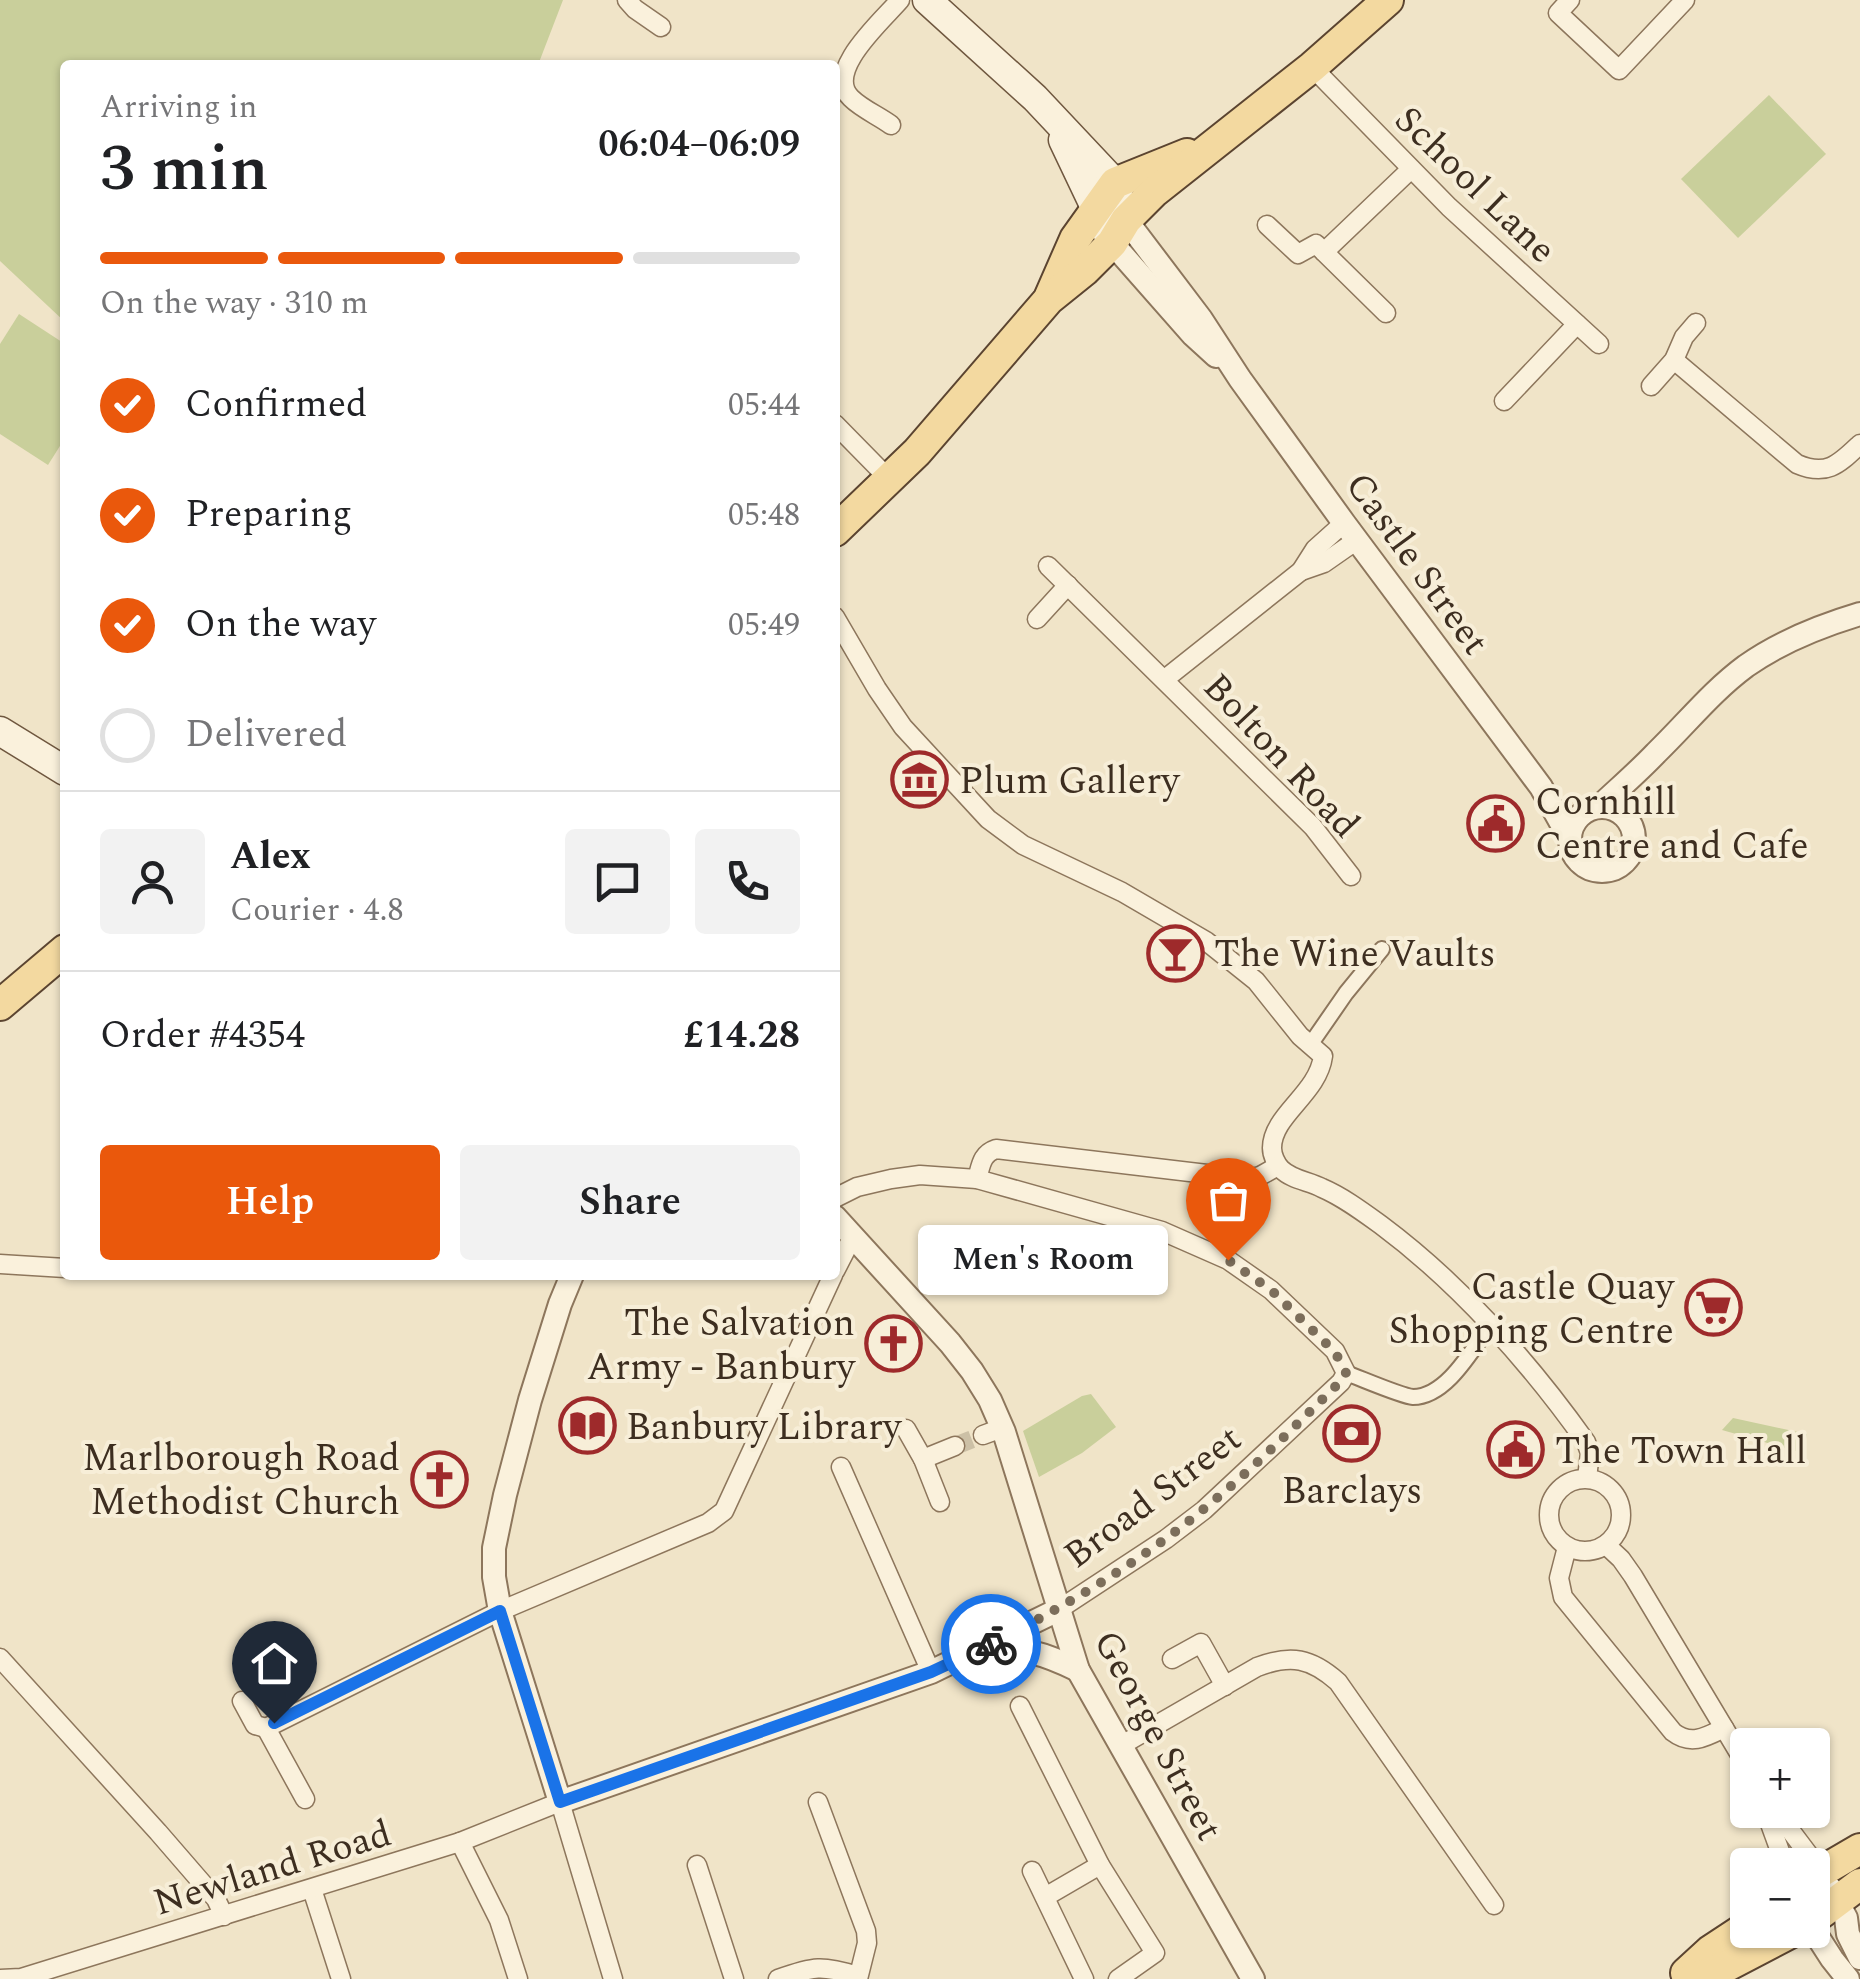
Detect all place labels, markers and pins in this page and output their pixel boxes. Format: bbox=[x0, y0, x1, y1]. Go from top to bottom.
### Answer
museum icon: Plum Gallery bbox=[890, 750, 950, 810]
place label: Plum Gallery bbox=[959, 753, 1181, 811]
place label: Cornhill Centre and Cafe bbox=[1535, 774, 1809, 876]
public building icon: Cornhill Centre and Cafe bbox=[1466, 793, 1526, 853]
bar icon: The Wine Vaults bbox=[1145, 923, 1205, 983]
place label: The Wine Vaults bbox=[1214, 926, 1496, 984]
pin bbox=[1186, 1158, 1271, 1261]
callout: Men's Room bbox=[918, 1225, 1168, 1295]
place label: Castle Quay Shopping Centre bbox=[1389, 1259, 1676, 1361]
supermarket icon: Castle Quay Shopping Centre bbox=[1683, 1278, 1743, 1338]
place label: The Salvation Army - Banbury bbox=[586, 1295, 857, 1397]
church icon: The Salvation Army - Banbury bbox=[864, 1314, 924, 1374]
library icon: Banbury Library bbox=[557, 1396, 617, 1456]
place label: Banbury Library bbox=[626, 1399, 903, 1457]
bank icon: Barclays bbox=[1322, 1403, 1382, 1463]
public building icon: The Town Hall bbox=[1486, 1420, 1546, 1480]
place label: The Town Hall bbox=[1555, 1423, 1807, 1481]
place label: Marlborough Road Methodist Church bbox=[82, 1430, 400, 1532]
church icon: Marlborough Road Methodist Church bbox=[409, 1449, 469, 1509]
place label: Barclays bbox=[1281, 1463, 1423, 1521]
pin bbox=[232, 1621, 317, 1724]

